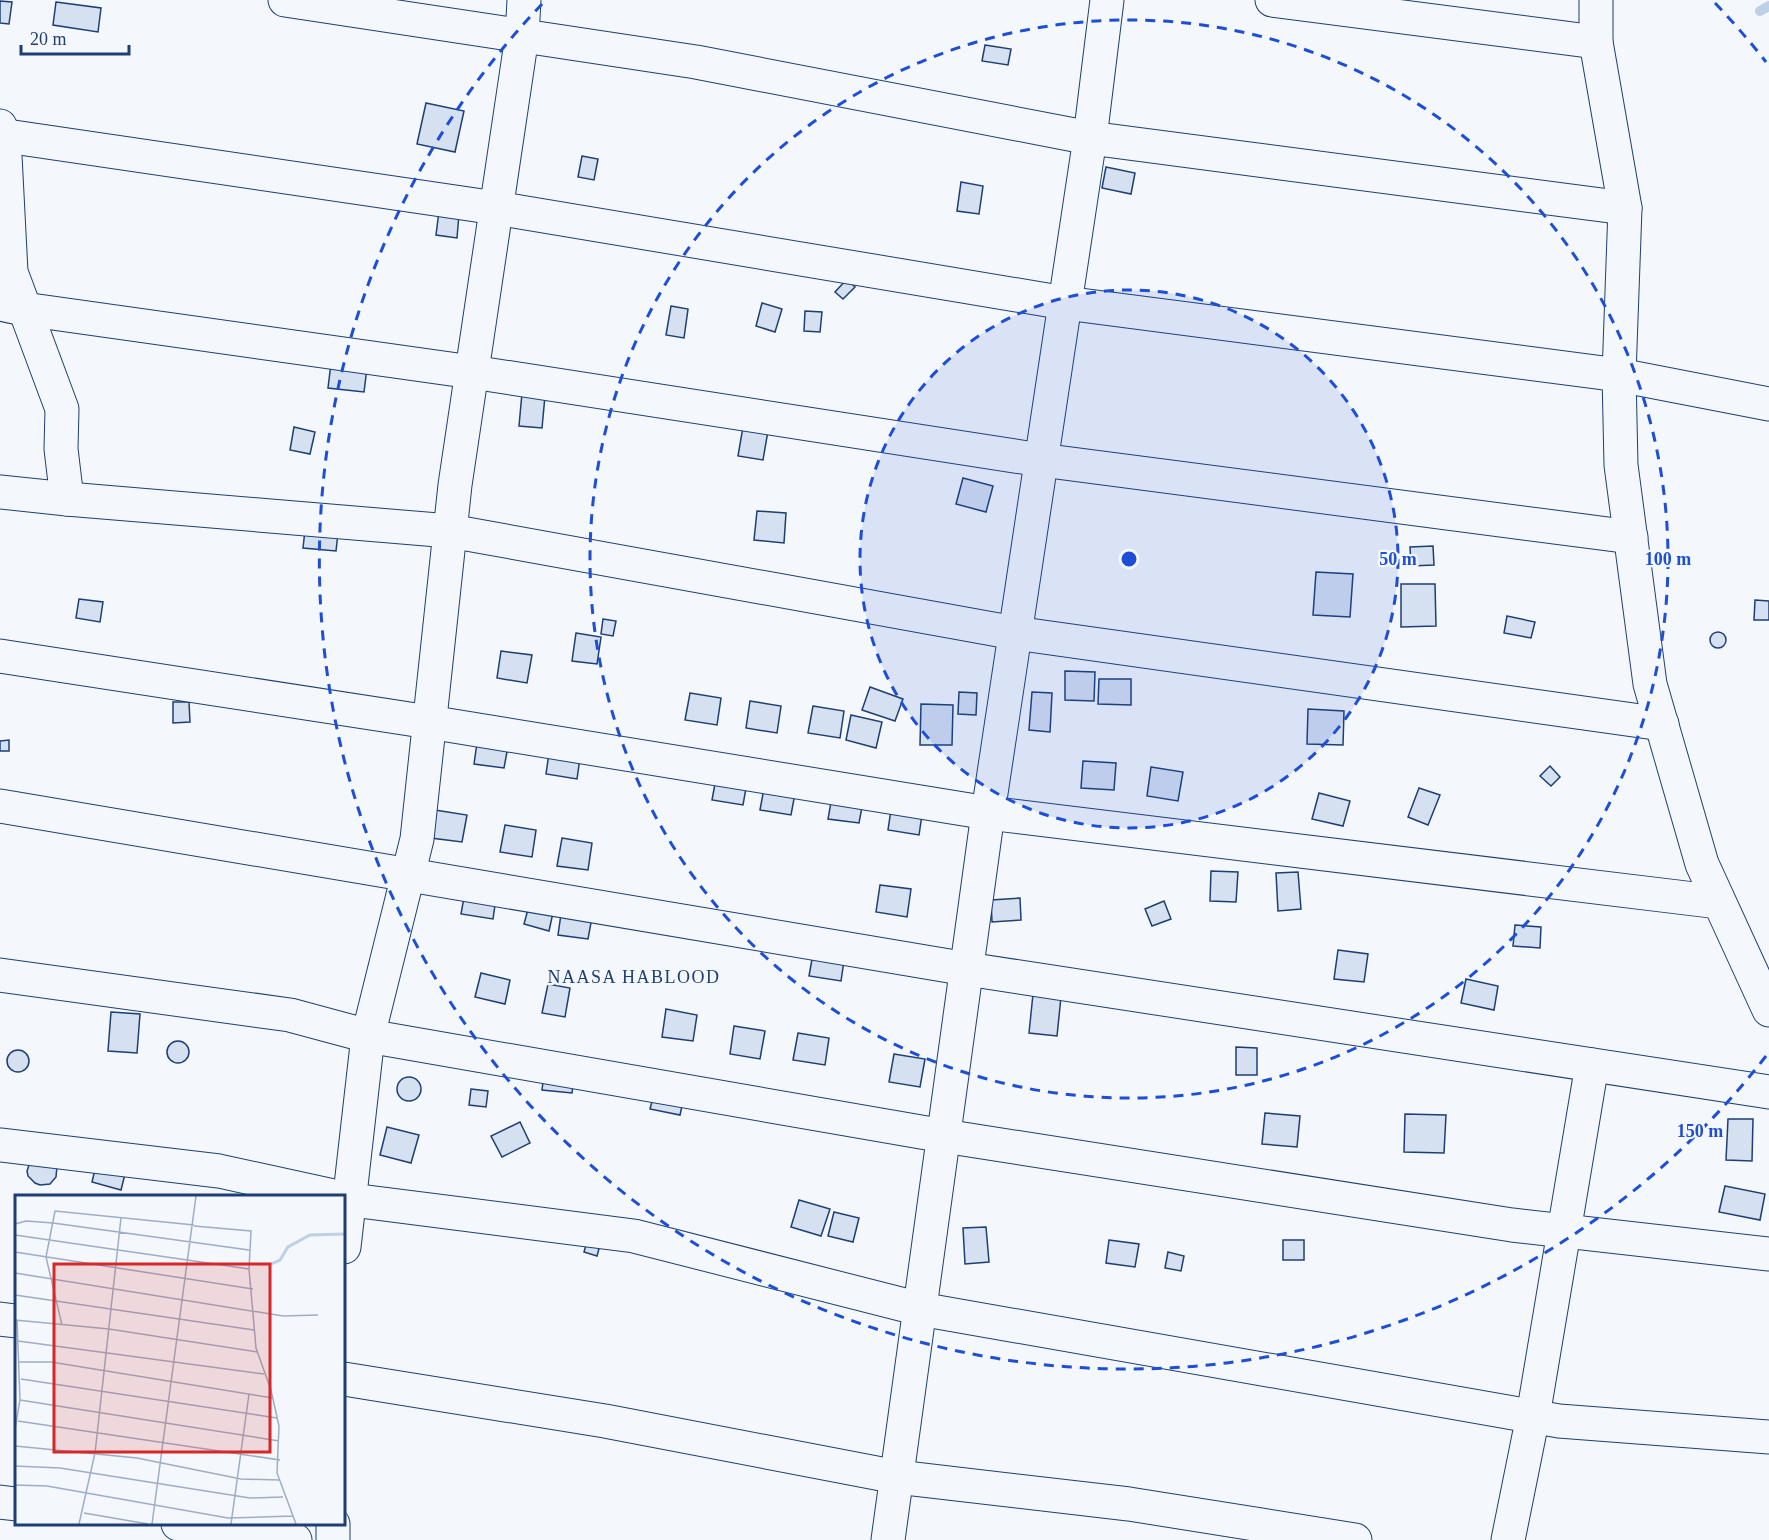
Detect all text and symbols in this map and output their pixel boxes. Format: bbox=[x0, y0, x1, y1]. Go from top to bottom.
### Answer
scale bar bbox=[21, 18, 129, 56]
text: 20 m bbox=[30, 29, 67, 49]
centre of rings bbox=[1119, 549, 1139, 569]
text: 50 m bbox=[1379, 549, 1417, 569]
text: 100 m bbox=[1645, 549, 1691, 569]
district label: NAASA HABLOOD bbox=[547, 967, 721, 987]
text: 150 m bbox=[1677, 1121, 1723, 1141]
inset map bbox=[15, 1195, 345, 1525]

